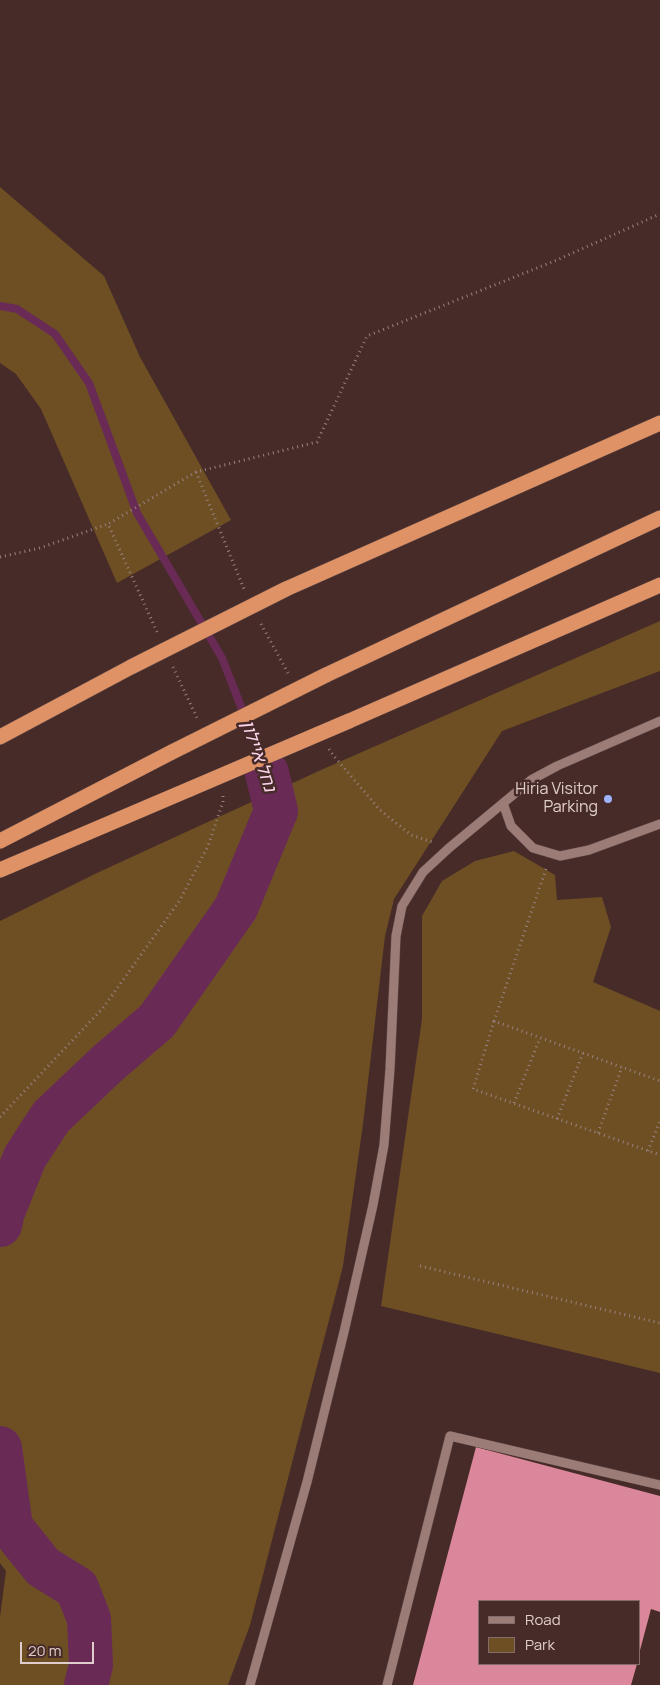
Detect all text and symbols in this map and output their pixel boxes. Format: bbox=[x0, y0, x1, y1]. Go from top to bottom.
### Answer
water label: נחל איילון bbox=[236, 717, 280, 795]
place label: Hiria Visitor Parking bbox=[515, 780, 598, 818]
marker: Hiria Visitor Parking bbox=[602, 793, 614, 805]
legend bbox=[478, 1600, 640, 1665]
text: Road bbox=[525, 1609, 561, 1630]
scale bar bbox=[22, 1632, 96, 1664]
text: Park bbox=[525, 1634, 555, 1655]
text: 20 m bbox=[28, 1640, 61, 1661]

